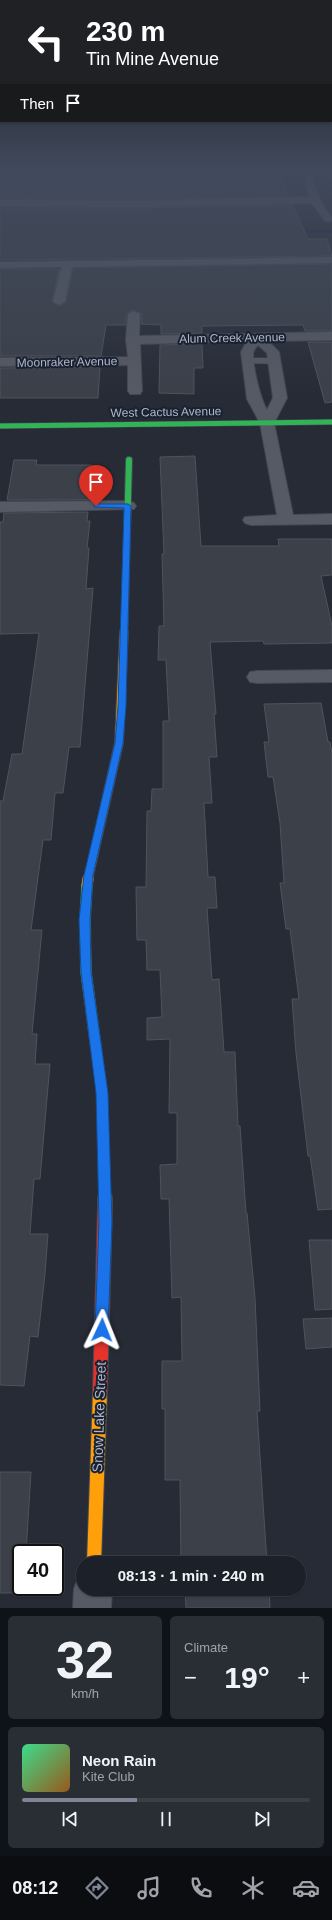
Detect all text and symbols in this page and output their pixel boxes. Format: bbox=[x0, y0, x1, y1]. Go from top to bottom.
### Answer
icon: left bbox=[20, 16, 72, 68]
text: 230 m bbox=[86, 16, 165, 47]
text: Tin Mine Avenue bbox=[86, 49, 219, 69]
icon: arrive bbox=[62, 92, 84, 114]
text: Then bbox=[20, 95, 54, 112]
street label: Alum Creek Avenue bbox=[179, 330, 285, 346]
street label: Moonraker Avenue bbox=[17, 354, 118, 370]
street label: West Cactus Avenue bbox=[110, 404, 222, 420]
pin bbox=[79, 465, 113, 506]
icon: arrive bbox=[85, 471, 107, 493]
position arrow bbox=[81, 1309, 123, 1351]
street label: Snow Lake Street bbox=[89, 1361, 109, 1473]
speed limit sign: 40 bbox=[12, 1544, 64, 1596]
text: 08:13 · 1 min · 240 m bbox=[118, 1567, 264, 1584]
text: 32 bbox=[56, 1631, 114, 1689]
text: Climate bbox=[184, 1640, 228, 1655]
text: 19° bbox=[224, 1661, 270, 1694]
text: − bbox=[184, 1665, 197, 1690]
text: + bbox=[297, 1665, 310, 1690]
text: km/h bbox=[71, 1686, 99, 1701]
text: Neon Rain bbox=[82, 1752, 156, 1769]
text: Kite Club bbox=[82, 1769, 135, 1784]
icon: previous bbox=[59, 1808, 81, 1830]
icon: pause bbox=[155, 1808, 177, 1830]
icon: next bbox=[251, 1808, 273, 1830]
icon: directions bbox=[83, 1874, 111, 1902]
icon: music bbox=[135, 1874, 163, 1902]
icon: phone bbox=[187, 1874, 215, 1902]
icon: climate bbox=[239, 1874, 267, 1902]
icon: car bbox=[292, 1874, 320, 1902]
text: 08:12 bbox=[12, 1878, 58, 1898]

